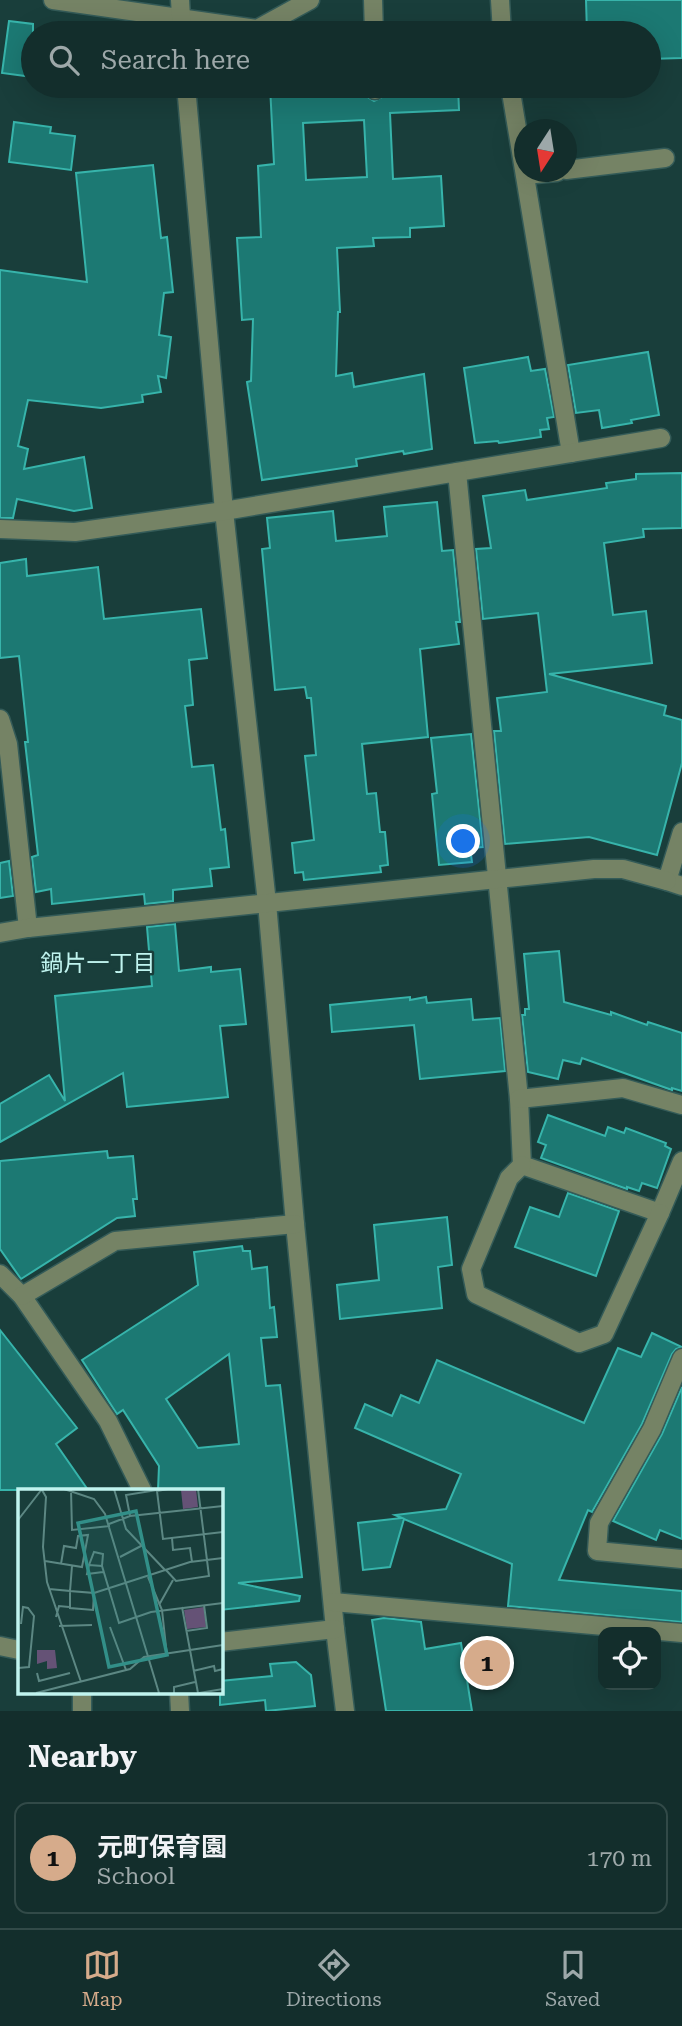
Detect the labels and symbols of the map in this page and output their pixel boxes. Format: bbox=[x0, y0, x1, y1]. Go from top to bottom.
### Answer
north arrow bbox=[514, 119, 577, 182]
your location bbox=[446, 824, 480, 858]
district label: 鍋片一丁目 bbox=[41, 950, 156, 977]
inset map bbox=[18, 1489, 222, 1694]
pin: 1 bbox=[464, 1637, 510, 1689]

